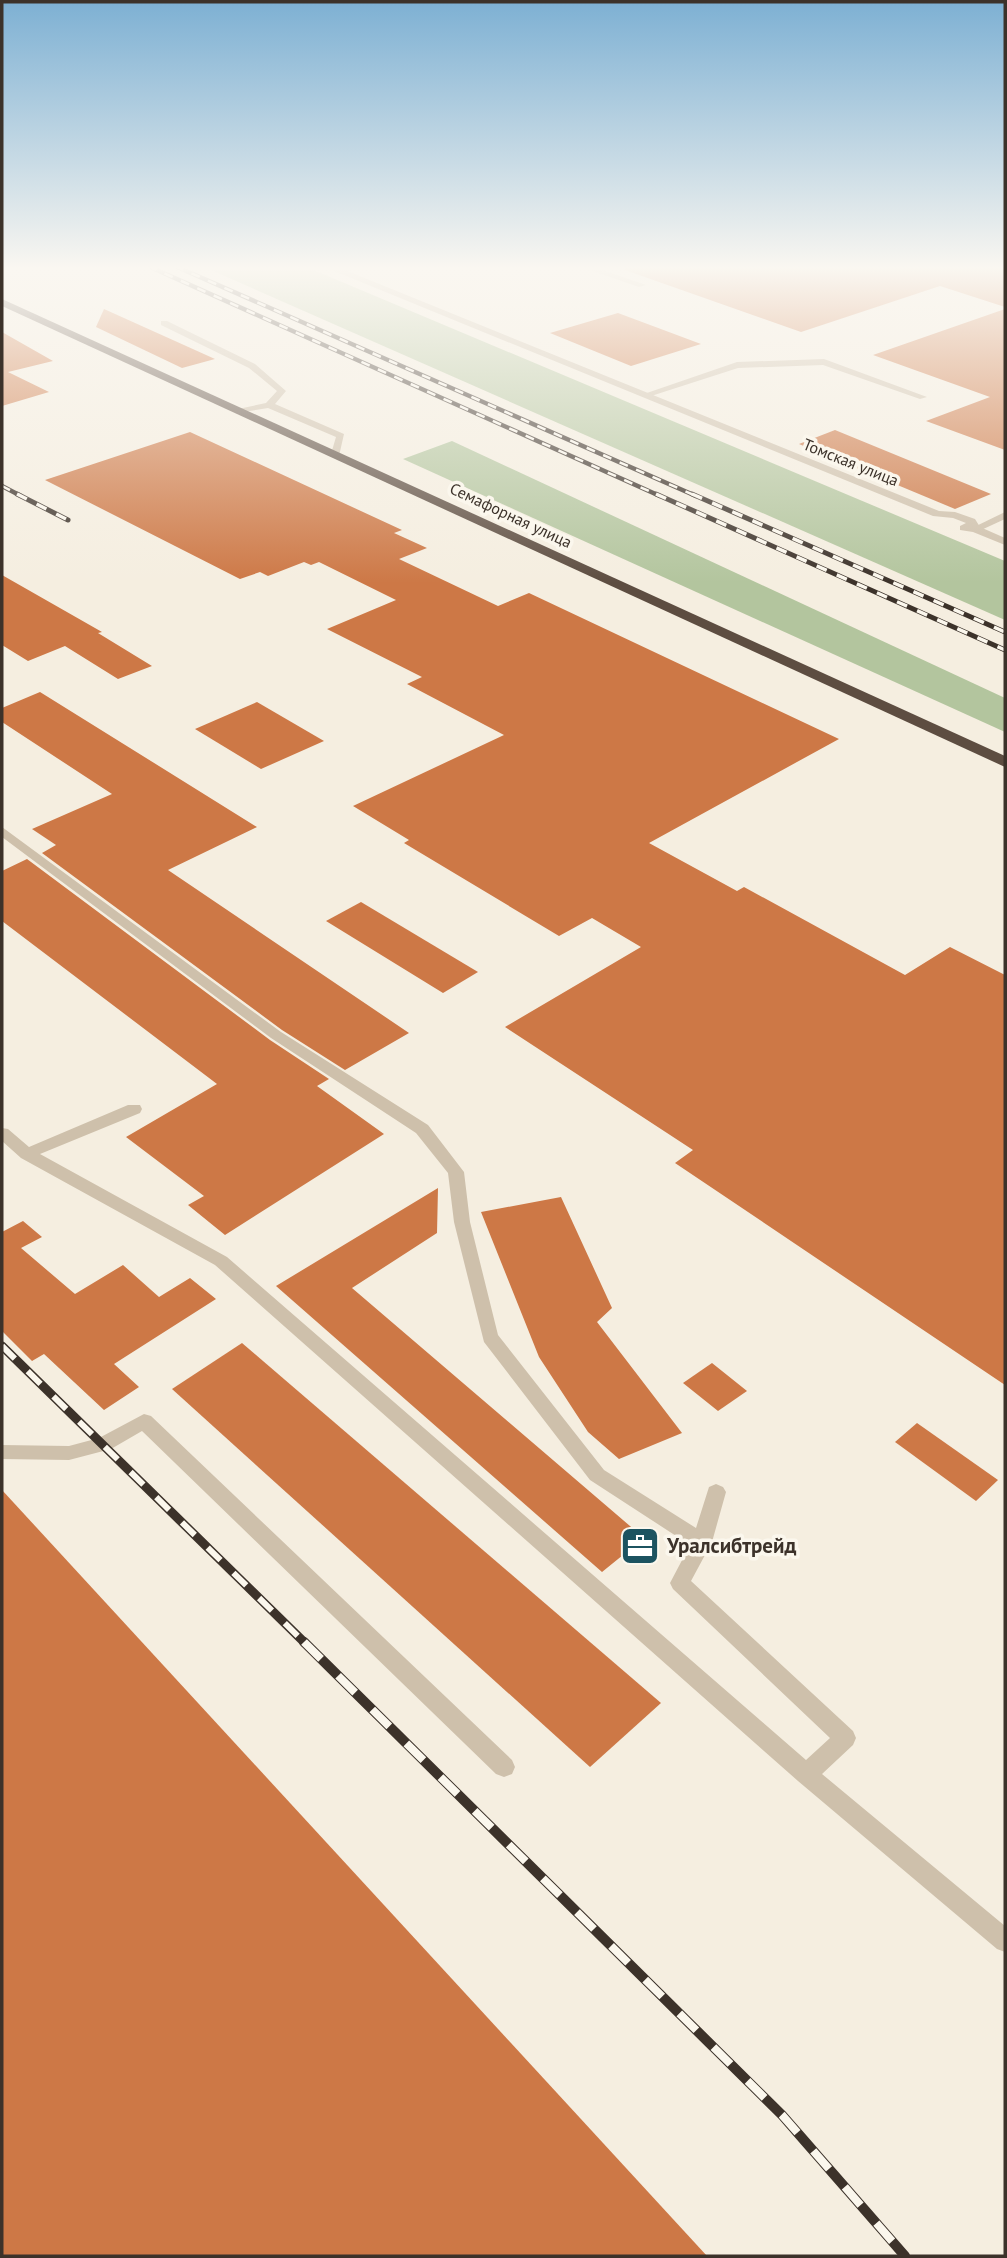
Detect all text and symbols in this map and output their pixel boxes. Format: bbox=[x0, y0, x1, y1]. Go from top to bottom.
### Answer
street label: Томская улица bbox=[800, 434, 902, 490]
street label: Семафорная улица bbox=[447, 478, 575, 552]
office icon: Уралcибтрейд bbox=[619, 1525, 661, 1567]
place label: Уралcибтрейд bbox=[666, 1532, 796, 1559]

